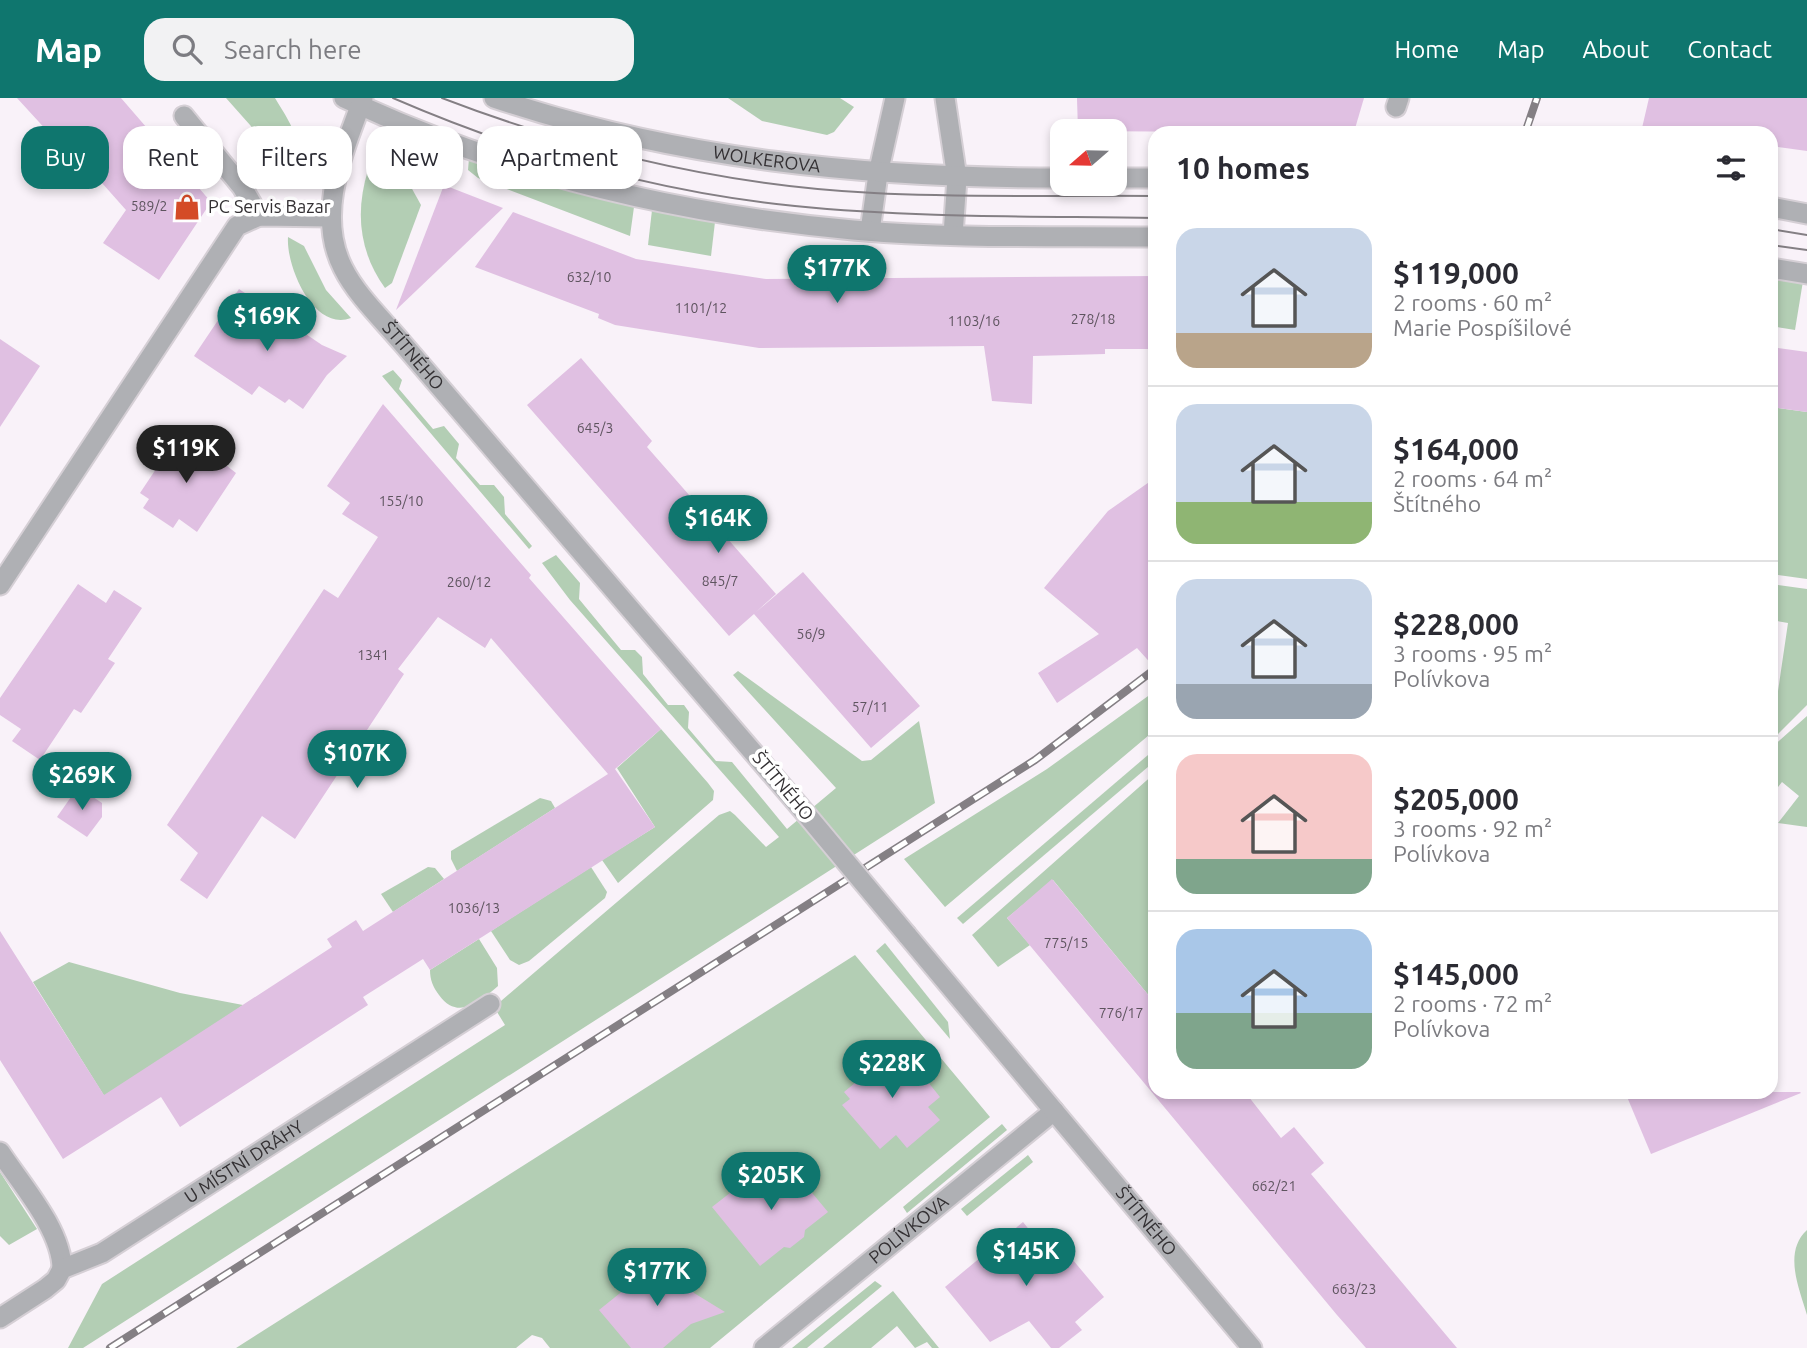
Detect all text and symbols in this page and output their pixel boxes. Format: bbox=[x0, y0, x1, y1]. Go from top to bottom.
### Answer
search box bbox=[144, 18, 634, 81]
icon: search bbox=[168, 30, 206, 68]
text: Map bbox=[35, 31, 102, 68]
text: Search here bbox=[224, 35, 362, 64]
text: Home bbox=[1394, 36, 1459, 63]
text: Map bbox=[1497, 36, 1544, 63]
text: About bbox=[1582, 36, 1649, 63]
text: Contact bbox=[1687, 36, 1772, 63]
north arrow bbox=[1050, 119, 1127, 196]
map controls bbox=[1050, 119, 1127, 196]
chip: Buy bbox=[21, 126, 109, 189]
chip: Rent bbox=[123, 126, 223, 189]
chip: Filters bbox=[237, 126, 352, 189]
chip: New bbox=[366, 126, 463, 189]
chip: Apartment bbox=[477, 126, 642, 189]
street label: WOLKEROVA bbox=[712, 141, 822, 176]
icon: filters bbox=[1712, 149, 1750, 187]
text: 10 homes bbox=[1176, 151, 1310, 185]
shop icon: PC Servis Bazar bbox=[172, 192, 202, 222]
place label: PC Servis Bazar bbox=[208, 196, 331, 216]
house number: 589/2 bbox=[131, 198, 167, 214]
pin: $177K bbox=[788, 246, 886, 305]
text: $177K bbox=[803, 255, 871, 280]
icon: home bbox=[1232, 256, 1316, 340]
text: $119,000 bbox=[1393, 256, 1519, 290]
house number: 632/10 bbox=[567, 269, 611, 285]
text: 2 rooms · 60 m² bbox=[1393, 290, 1552, 315]
pin: $169K bbox=[218, 294, 316, 353]
house number: 1101/12 bbox=[675, 300, 727, 316]
text: $169K bbox=[233, 303, 301, 328]
house number: 278/18 bbox=[1071, 311, 1115, 327]
house number: 1103/16 bbox=[948, 313, 1000, 329]
text: Marie Pospíšilové bbox=[1393, 315, 1572, 340]
street label: ŠTÍTNÉHO bbox=[379, 316, 449, 393]
house number: 645/3 bbox=[577, 420, 613, 436]
pin: $119K bbox=[137, 426, 235, 485]
icon: home bbox=[1232, 432, 1316, 516]
text: $164,000 bbox=[1393, 432, 1519, 466]
text: $119K bbox=[152, 435, 220, 460]
text: 2 rooms · 64 m² bbox=[1393, 466, 1552, 491]
text: Štítného bbox=[1393, 491, 1481, 516]
house number: 155/10 bbox=[379, 493, 423, 509]
pin: $164K bbox=[669, 496, 767, 555]
text: $164K bbox=[684, 505, 752, 530]
house number: 845/7 bbox=[702, 573, 738, 589]
house number: 260/12 bbox=[447, 574, 491, 590]
icon: home bbox=[1232, 607, 1316, 691]
text: $228,000 bbox=[1393, 607, 1519, 641]
house number: 56/9 bbox=[797, 626, 825, 642]
text: 3 rooms · 95 m² bbox=[1393, 641, 1552, 666]
house number: 1341 bbox=[357, 647, 389, 663]
text: Polívkova bbox=[1393, 666, 1490, 691]
house number: 57/11 bbox=[852, 699, 888, 715]
pin: $107K bbox=[308, 730, 406, 790]
text: $107K bbox=[323, 740, 391, 765]
street label: ŠTÍTNÉHO bbox=[749, 746, 819, 824]
pin: $269K bbox=[33, 752, 131, 812]
text: $269K bbox=[48, 762, 116, 787]
icon: home bbox=[1232, 782, 1316, 866]
text: $205,000 bbox=[1393, 782, 1519, 816]
text: 3 rooms · 92 m² bbox=[1393, 816, 1552, 841]
text: Polívkova bbox=[1393, 841, 1490, 866]
house number: 1036/13 bbox=[448, 900, 500, 916]
house number: 775/15 bbox=[1044, 935, 1088, 951]
icon: home bbox=[1232, 957, 1316, 1041]
text: $145,000 bbox=[1393, 957, 1519, 991]
text: 2 rooms · 72 m² bbox=[1393, 991, 1552, 1016]
house number: 776/17 bbox=[1099, 1005, 1143, 1021]
text: Polívkova bbox=[1393, 1016, 1490, 1041]
pin: $228K bbox=[843, 1040, 941, 1100]
text: $228K bbox=[858, 1050, 926, 1075]
street label: U MÍSTNÍ DRÁHY bbox=[180, 1115, 307, 1206]
pin: $205K bbox=[722, 1152, 820, 1212]
text: $205K bbox=[737, 1162, 805, 1187]
house number: 662/21 bbox=[1252, 1178, 1296, 1194]
street label: ŠTÍTNÉHO bbox=[1112, 1182, 1181, 1259]
street label: POLÍVKOVA bbox=[865, 1190, 952, 1267]
pin: $145K bbox=[977, 1228, 1075, 1288]
text: $145K bbox=[992, 1238, 1060, 1263]
pin: $177K bbox=[608, 1248, 706, 1308]
text: $177K bbox=[623, 1258, 691, 1283]
house number: 663/23 bbox=[1332, 1281, 1376, 1297]

